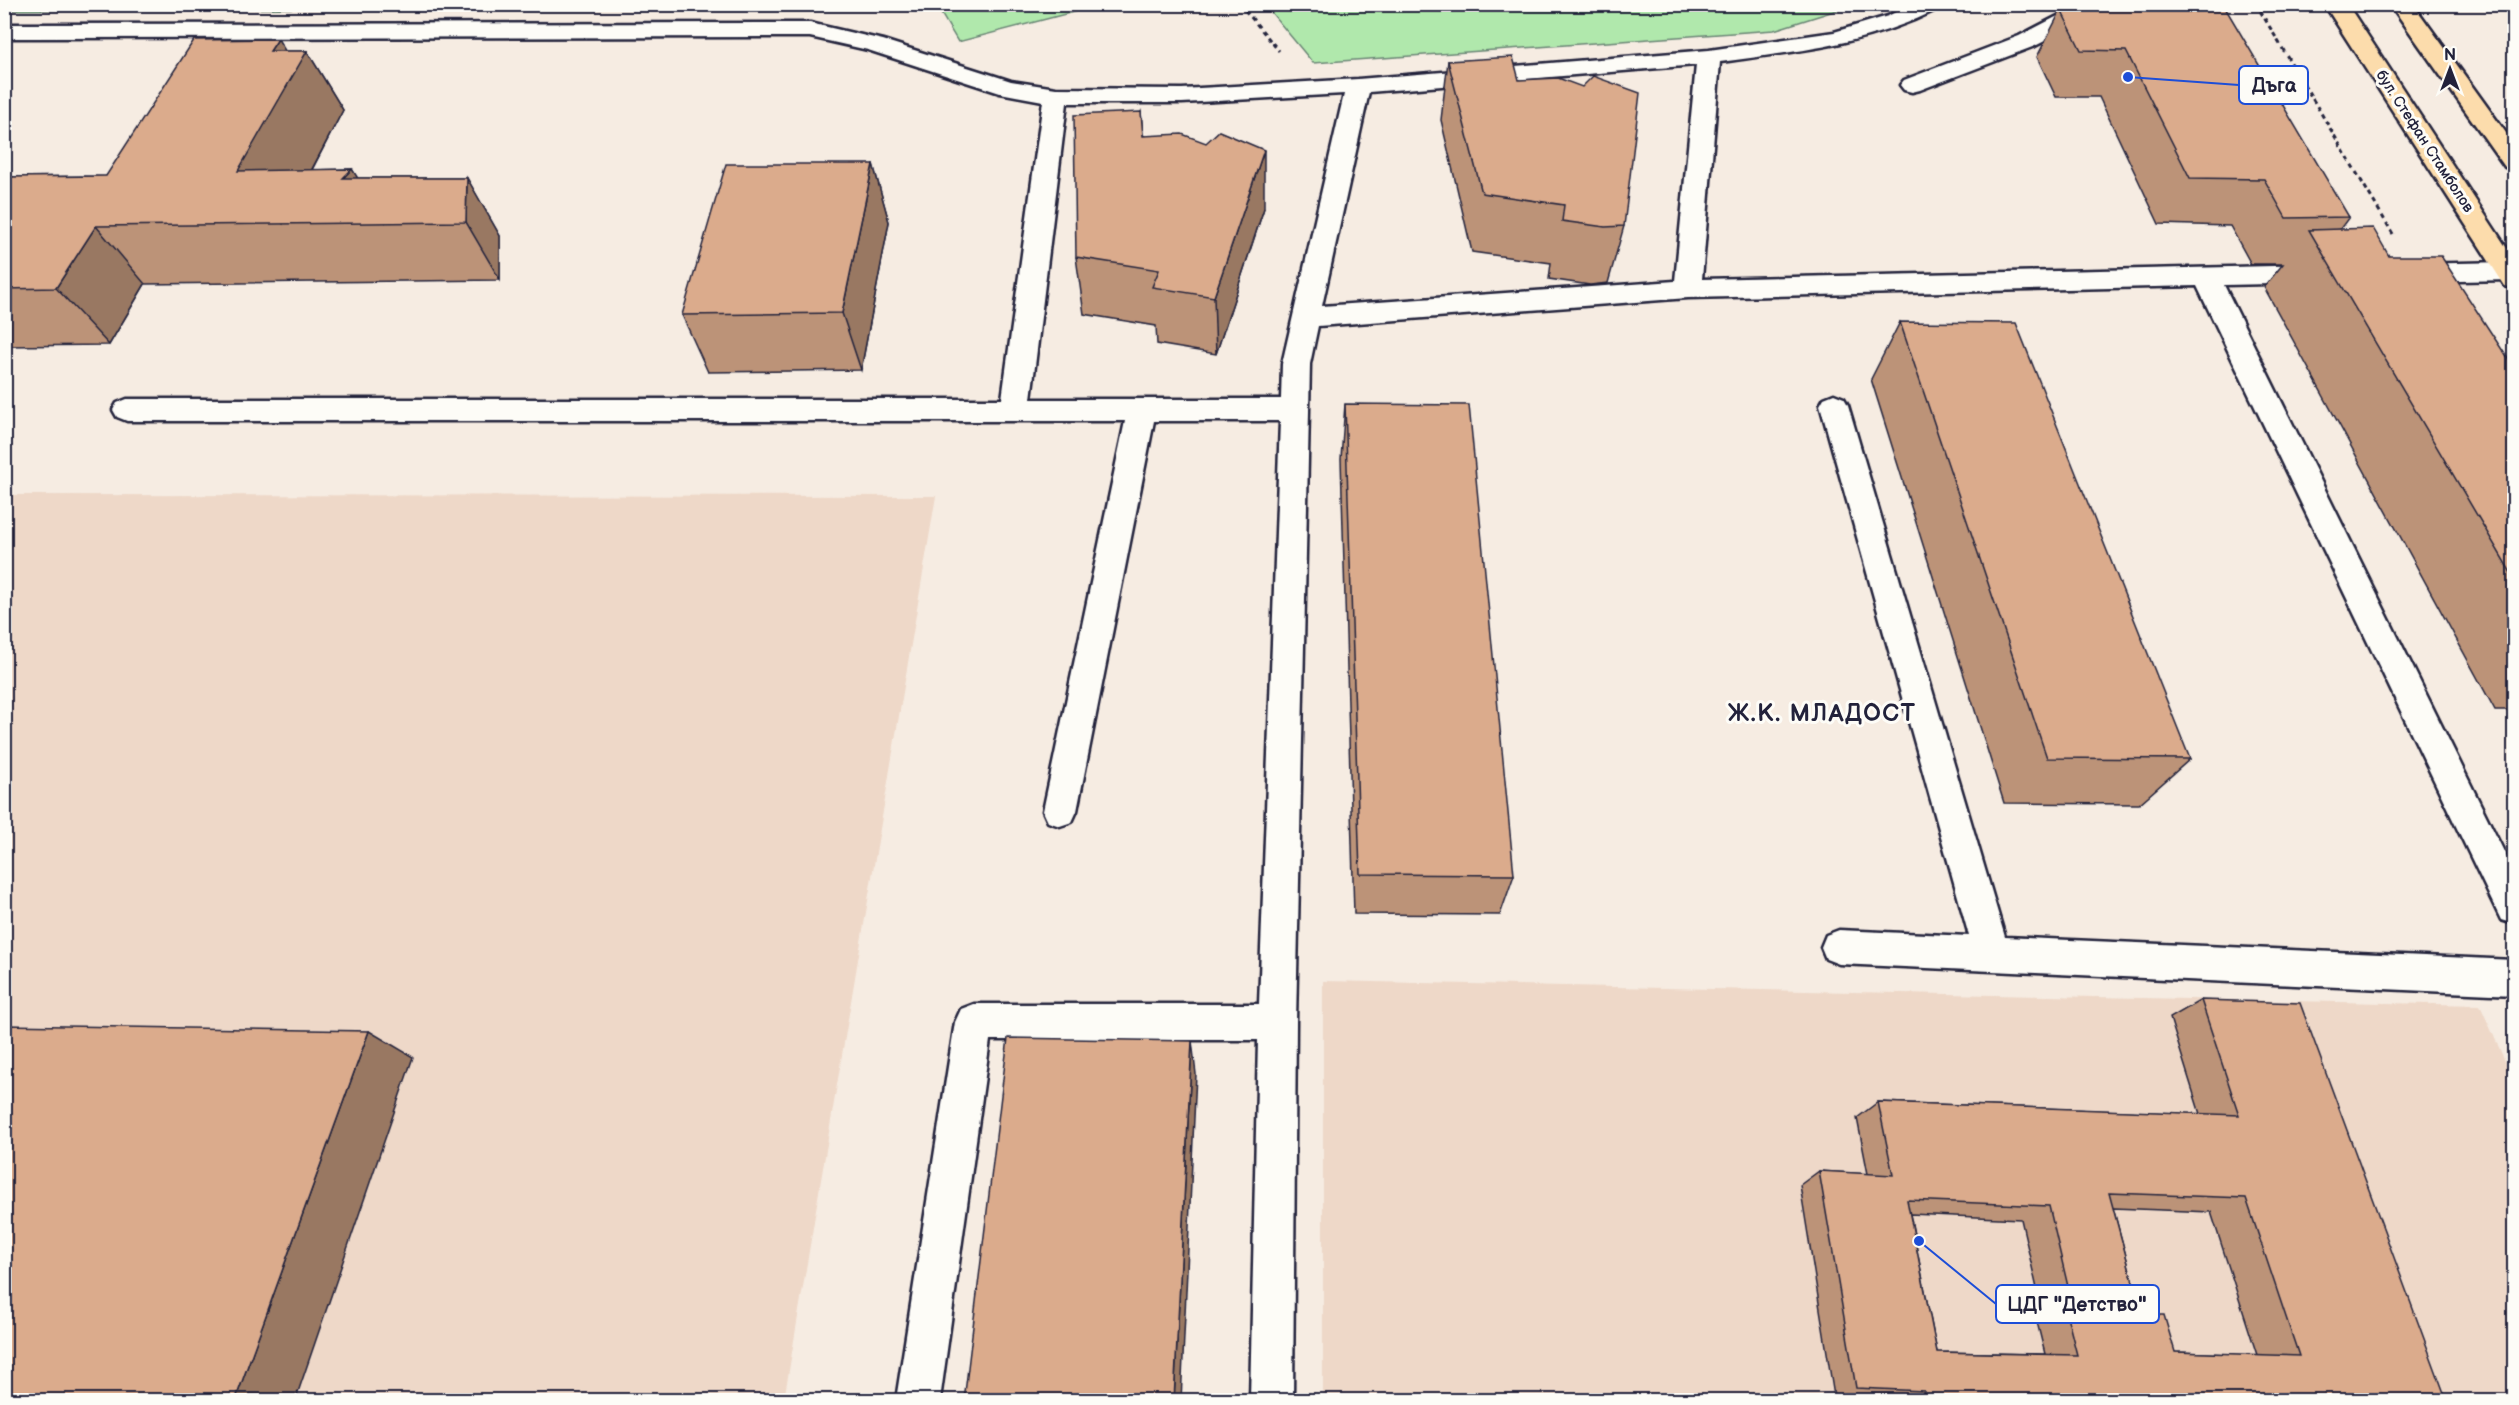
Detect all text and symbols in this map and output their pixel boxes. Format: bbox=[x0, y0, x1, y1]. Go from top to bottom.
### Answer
north arrow bbox=[2420, 39, 2480, 99]
text: N bbox=[2444, 46, 2456, 65]
callout: Дъга bbox=[2239, 66, 2308, 104]
street label: бул. Стефан Стамболов bbox=[2371, 67, 2478, 216]
text: Дъга bbox=[2252, 74, 2297, 98]
district label: Ж.К. МЛАДОСТ bbox=[1728, 699, 1916, 728]
callout: ЦДГ "Детство" bbox=[1996, 1285, 2159, 1323]
text: ЦДГ "Детство" bbox=[2007, 1293, 2147, 1317]

